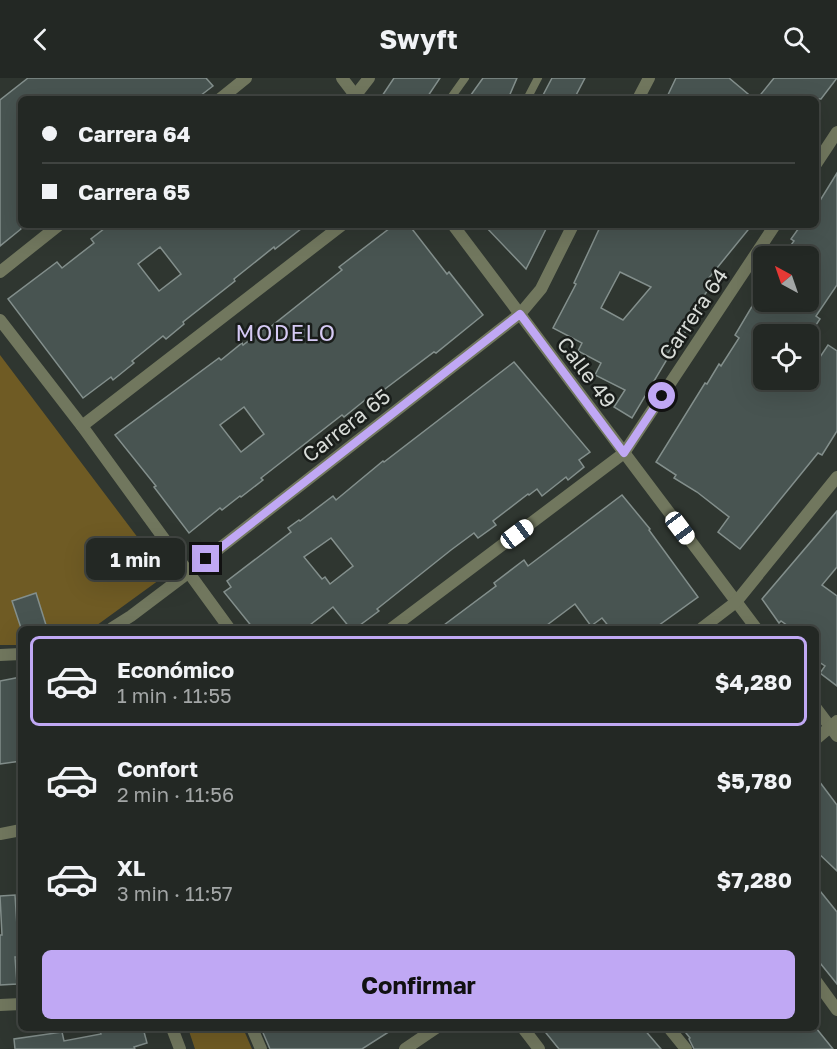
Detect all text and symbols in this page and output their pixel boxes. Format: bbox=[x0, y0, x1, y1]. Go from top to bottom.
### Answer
icon: back bbox=[24, 23, 57, 56]
text: Swyft bbox=[379, 23, 458, 55]
icon: search bbox=[780, 23, 813, 56]
text: Carrera 64 bbox=[78, 120, 190, 147]
text: Carrera 65 bbox=[78, 178, 190, 205]
north arrow bbox=[753, 246, 819, 312]
map controls bbox=[753, 246, 819, 390]
street label: Carrera 64 bbox=[653, 263, 733, 365]
district label: MODELO bbox=[236, 319, 336, 346]
button: locate bbox=[753, 324, 819, 390]
street label: Calle 49 bbox=[552, 331, 622, 413]
route start bbox=[648, 382, 675, 409]
street label: Carrera 65 bbox=[297, 383, 395, 467]
car bbox=[662, 508, 698, 548]
car bbox=[497, 516, 537, 552]
callout: 1 min bbox=[86, 538, 185, 580]
route end bbox=[192, 545, 219, 572]
text: 1 min bbox=[110, 547, 161, 571]
icon: car bbox=[45, 654, 99, 708]
text: Económico bbox=[117, 656, 234, 683]
text: $4,280 bbox=[715, 668, 792, 695]
text: 1 min · 11:55 bbox=[117, 683, 232, 707]
icon: car bbox=[45, 753, 99, 807]
text: Confort bbox=[117, 755, 198, 782]
text: $5,780 bbox=[716, 767, 792, 794]
text: 2 min · 11:56 bbox=[117, 782, 234, 806]
icon: car bbox=[45, 852, 99, 906]
text: XL bbox=[117, 854, 145, 881]
text: $7,280 bbox=[716, 866, 792, 893]
text: 3 min · 11:57 bbox=[117, 881, 233, 905]
button: Confirmar bbox=[42, 950, 795, 1019]

